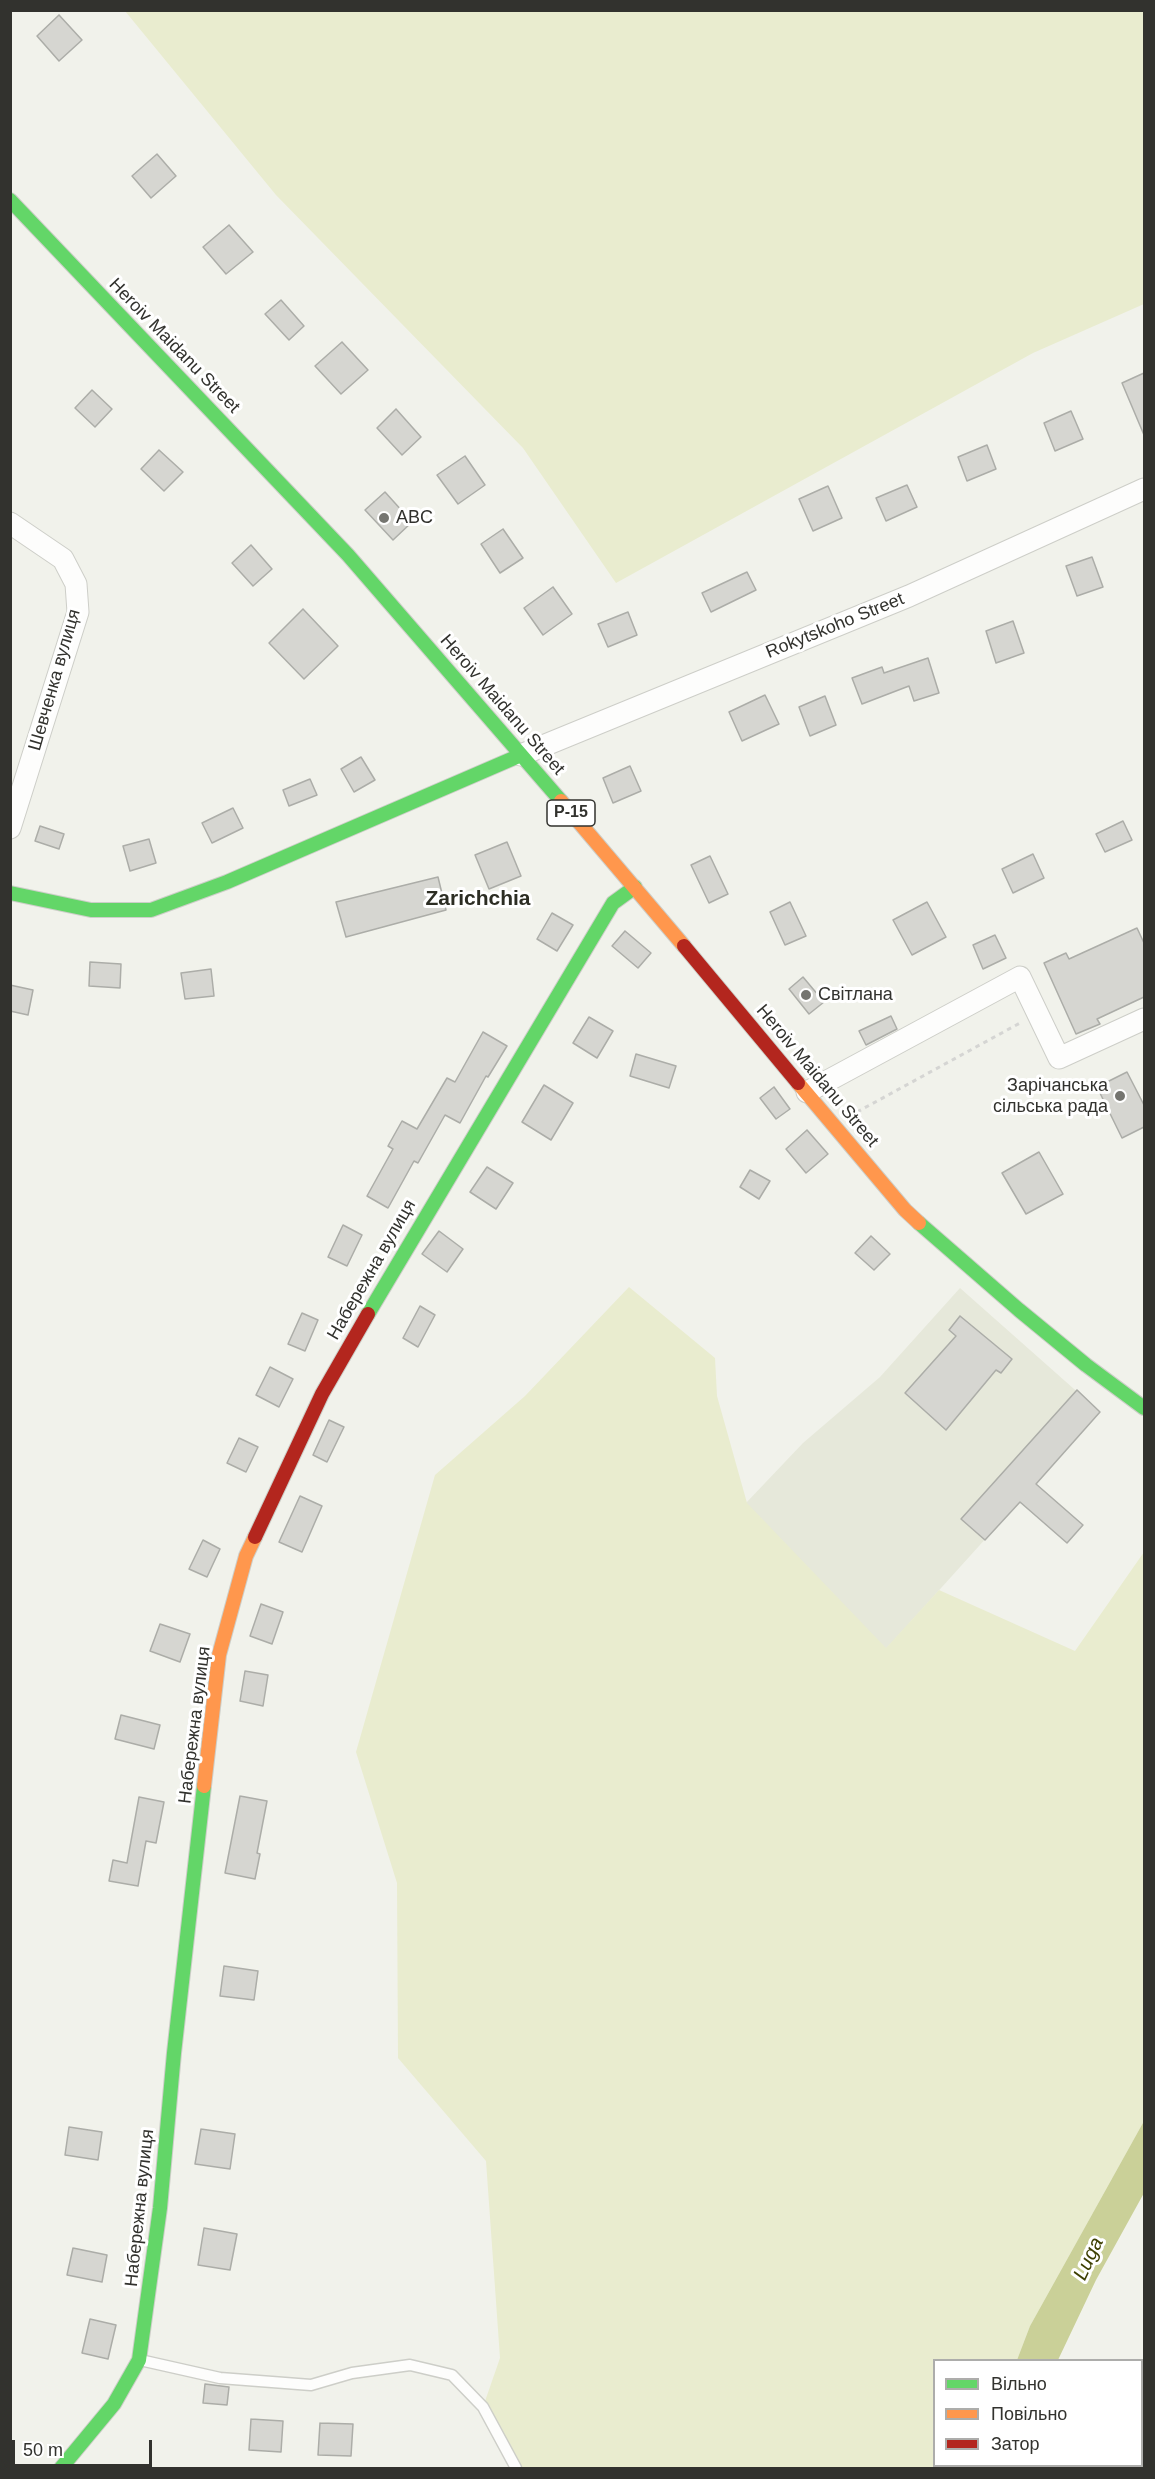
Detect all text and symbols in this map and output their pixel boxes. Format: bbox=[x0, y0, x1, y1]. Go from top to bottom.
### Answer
street label: Heroiv Maidanu Street bbox=[104, 274, 244, 418]
place label: ABC bbox=[396, 507, 433, 529]
marker: ABC bbox=[377, 511, 391, 525]
street label: Rokytskoho Street bbox=[763, 588, 907, 664]
street label: Шевченка вулиця bbox=[24, 607, 86, 753]
street label: Heroiv Maidanu Street bbox=[435, 630, 569, 780]
road number: Р-15 bbox=[547, 800, 595, 826]
district label: Zarichchia bbox=[425, 886, 531, 912]
place label: Світлана bbox=[818, 984, 893, 1006]
marker: Світлана bbox=[799, 988, 813, 1002]
street label: Heroiv Maidanu Street bbox=[751, 1000, 883, 1152]
place label: Зарічанська сільська рада bbox=[993, 1075, 1108, 1118]
marker: Зарічанська сільська рада bbox=[1113, 1089, 1127, 1103]
street label: Набережна вулиця bbox=[323, 1196, 421, 1344]
street label: Набережна вулиця bbox=[175, 1645, 215, 1805]
street label: Набережна вулиця bbox=[121, 2128, 159, 2288]
water label: Luga bbox=[1069, 2234, 1109, 2284]
legend bbox=[933, 2359, 1143, 2467]
text: Вільно bbox=[991, 2374, 1047, 2394]
text: Повільно bbox=[991, 2404, 1067, 2424]
scale bar bbox=[15, 2428, 154, 2466]
text: Затор bbox=[991, 2434, 1040, 2454]
text: 50 m bbox=[23, 2440, 63, 2460]

